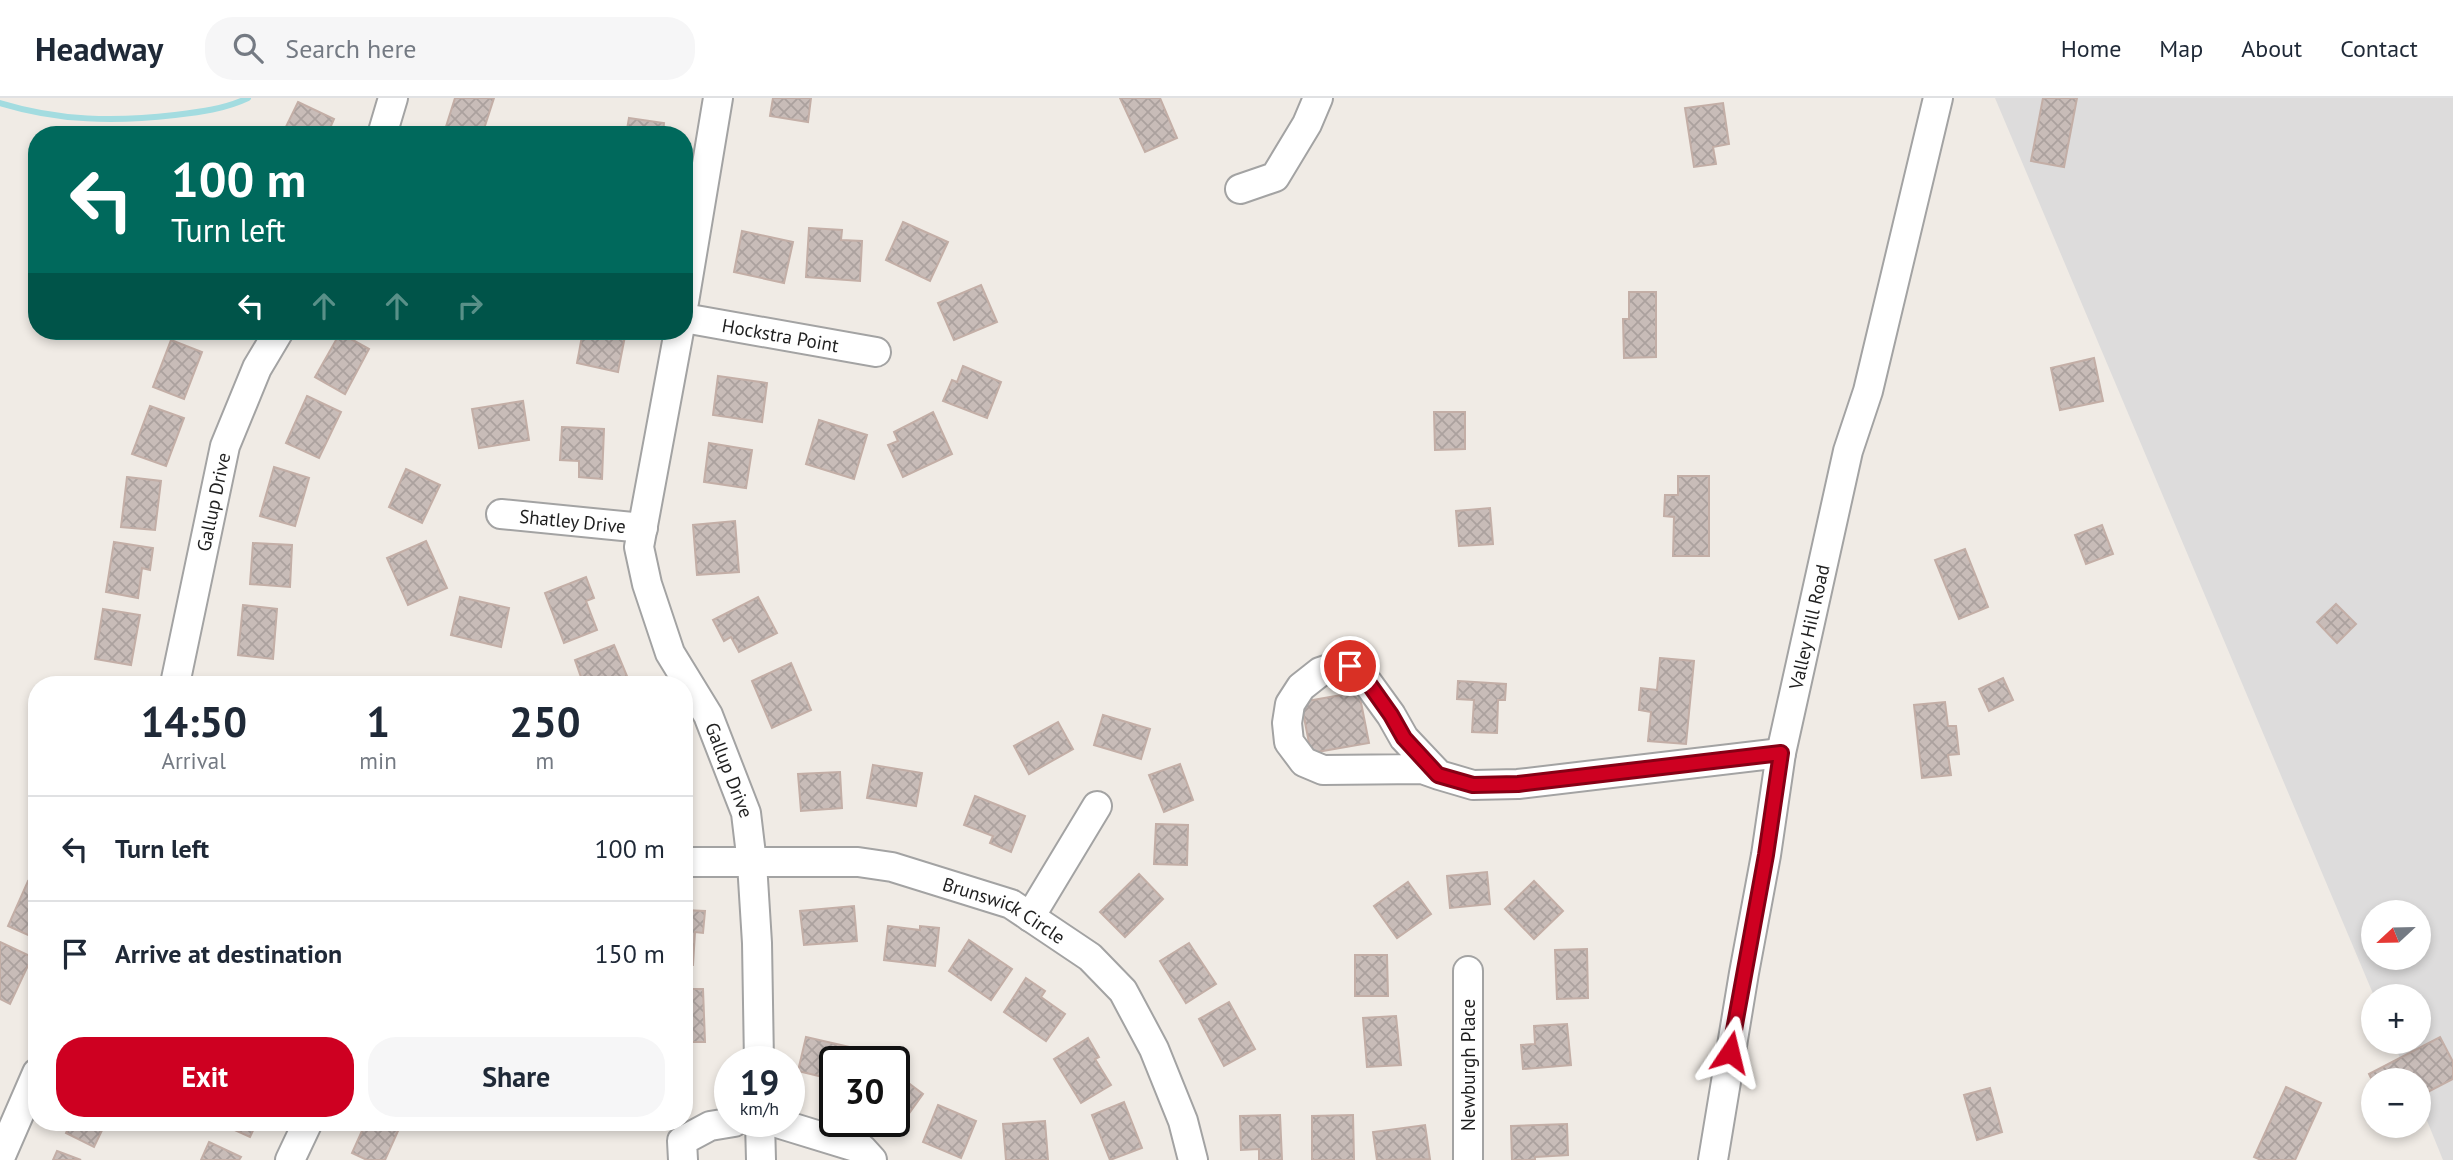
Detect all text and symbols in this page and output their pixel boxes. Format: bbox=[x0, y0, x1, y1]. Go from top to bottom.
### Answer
search box bbox=[205, 17, 695, 80]
text: Headway bbox=[35, 27, 163, 70]
icon: search bbox=[229, 29, 267, 67]
text: Search here bbox=[285, 32, 416, 65]
text: Home bbox=[2061, 33, 2121, 64]
text: Map bbox=[2159, 33, 2203, 64]
text: About bbox=[2241, 33, 2302, 64]
text: Contact bbox=[2340, 33, 2418, 64]
text: 100 m bbox=[171, 147, 306, 211]
icon: left bbox=[56, 154, 147, 245]
text: Turn left bbox=[171, 209, 286, 251]
icon: left bbox=[232, 287, 270, 325]
icon: ahead bbox=[305, 287, 343, 325]
icon: ahead bbox=[378, 287, 416, 325]
icon: right bbox=[451, 287, 489, 325]
street label: Hockstra Point bbox=[720, 313, 841, 357]
street label: Gallup Drive bbox=[191, 450, 235, 554]
street label: Shatley Drive bbox=[518, 504, 627, 538]
street label: Valley Hill Road bbox=[1783, 562, 1835, 692]
pin bbox=[1320, 636, 1380, 696]
icon: arrive bbox=[1331, 647, 1369, 685]
text: 14:50 bbox=[140, 694, 247, 749]
text: 1 bbox=[366, 694, 390, 749]
text: 250 bbox=[509, 694, 581, 749]
street label: Gallup Drive bbox=[700, 719, 759, 821]
text: Arrival bbox=[161, 746, 226, 775]
text: min bbox=[359, 746, 397, 775]
text: m bbox=[536, 746, 554, 775]
icon: left bbox=[56, 830, 94, 868]
text: Turn left bbox=[115, 832, 209, 865]
text: 100 m bbox=[594, 832, 665, 865]
street label: Brunswick Circle bbox=[940, 872, 1070, 949]
north arrow bbox=[2361, 900, 2431, 970]
map controls bbox=[2361, 900, 2431, 1138]
icon: arrive bbox=[56, 935, 94, 973]
text: Arrive at destination bbox=[115, 937, 342, 970]
text: 150 m bbox=[594, 937, 665, 970]
button: + bbox=[2361, 984, 2431, 1054]
street label: Newburgh Place bbox=[1456, 999, 1480, 1131]
position arrow bbox=[1693, 1015, 1767, 1089]
button: Exit bbox=[56, 1037, 354, 1117]
button: Share bbox=[368, 1037, 665, 1117]
speed limit sign: 30 bbox=[819, 1046, 910, 1137]
text: 19 bbox=[740, 1059, 779, 1105]
button: − bbox=[2361, 1068, 2431, 1138]
text: km/h bbox=[740, 1097, 779, 1120]

